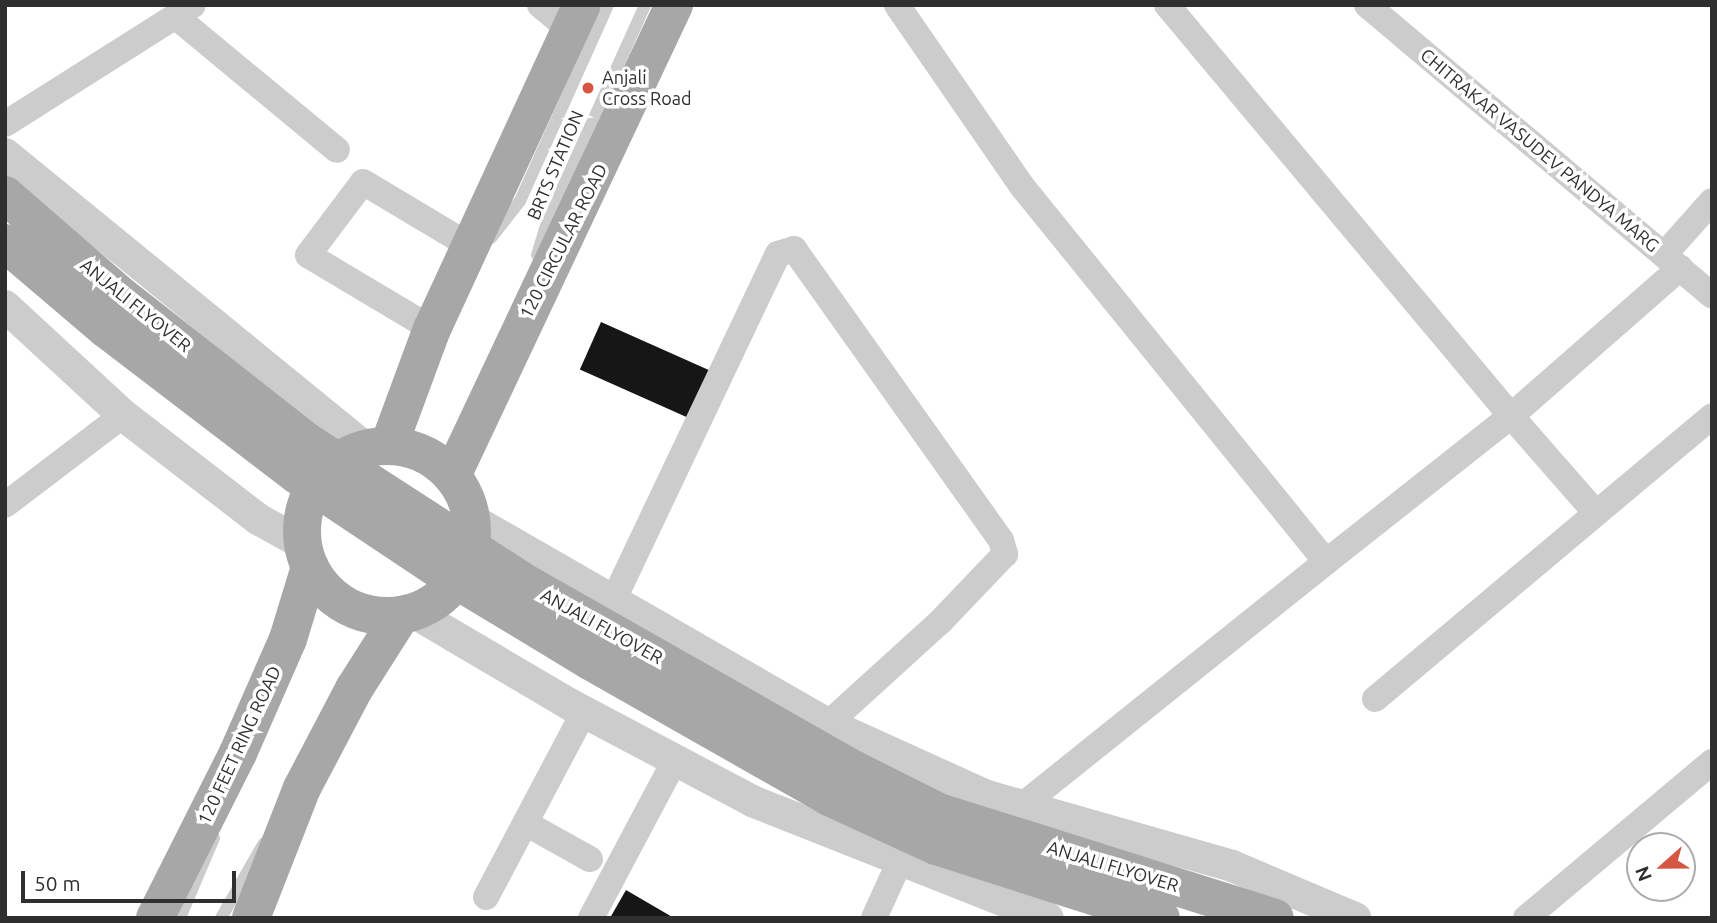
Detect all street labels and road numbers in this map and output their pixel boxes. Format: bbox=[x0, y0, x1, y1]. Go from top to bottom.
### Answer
street label: CHITRAKAR VASUDEV PANDYA MARG bbox=[1416, 44, 1664, 256]
street label: BRTS STATION bbox=[522, 107, 588, 223]
street label: 120 CIRCULAR ROAD bbox=[515, 160, 611, 322]
street label: ANJALI FLYOVER bbox=[76, 254, 196, 356]
street label: ANJALI FLYOVER bbox=[537, 584, 667, 668]
street label: 120 FEET RING ROAD bbox=[193, 662, 285, 828]
street label: ANJALI FLYOVER bbox=[1045, 836, 1181, 896]

